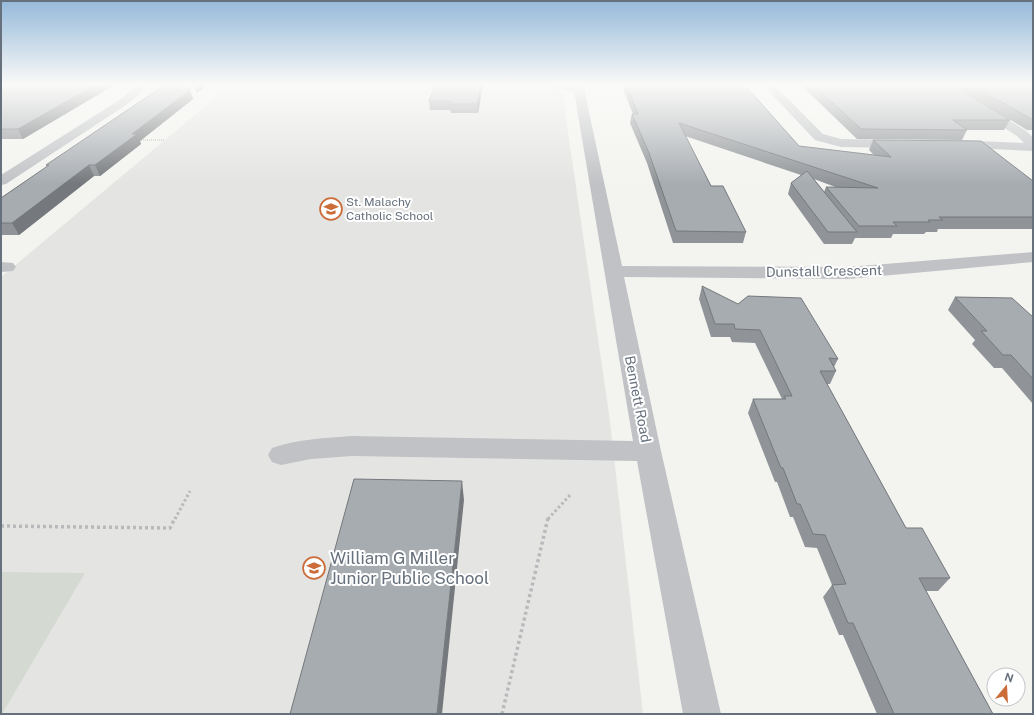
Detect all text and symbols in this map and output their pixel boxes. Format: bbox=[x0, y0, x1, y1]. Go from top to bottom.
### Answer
place label: St. Malachy Catholic School bbox=[346, 195, 434, 223]
school or university icon: St. Malachy Catholic School bbox=[318, 196, 344, 222]
street label: Dunstall Crescent bbox=[766, 262, 882, 280]
street label: Bennett Road bbox=[622, 354, 654, 444]
place label: William G Miller Junior Public School bbox=[330, 548, 489, 588]
school or university icon: William G Miller Junior Public School bbox=[301, 555, 327, 581]
north arrow bbox=[986, 667, 1026, 707]
text: N bbox=[1003, 670, 1015, 685]

